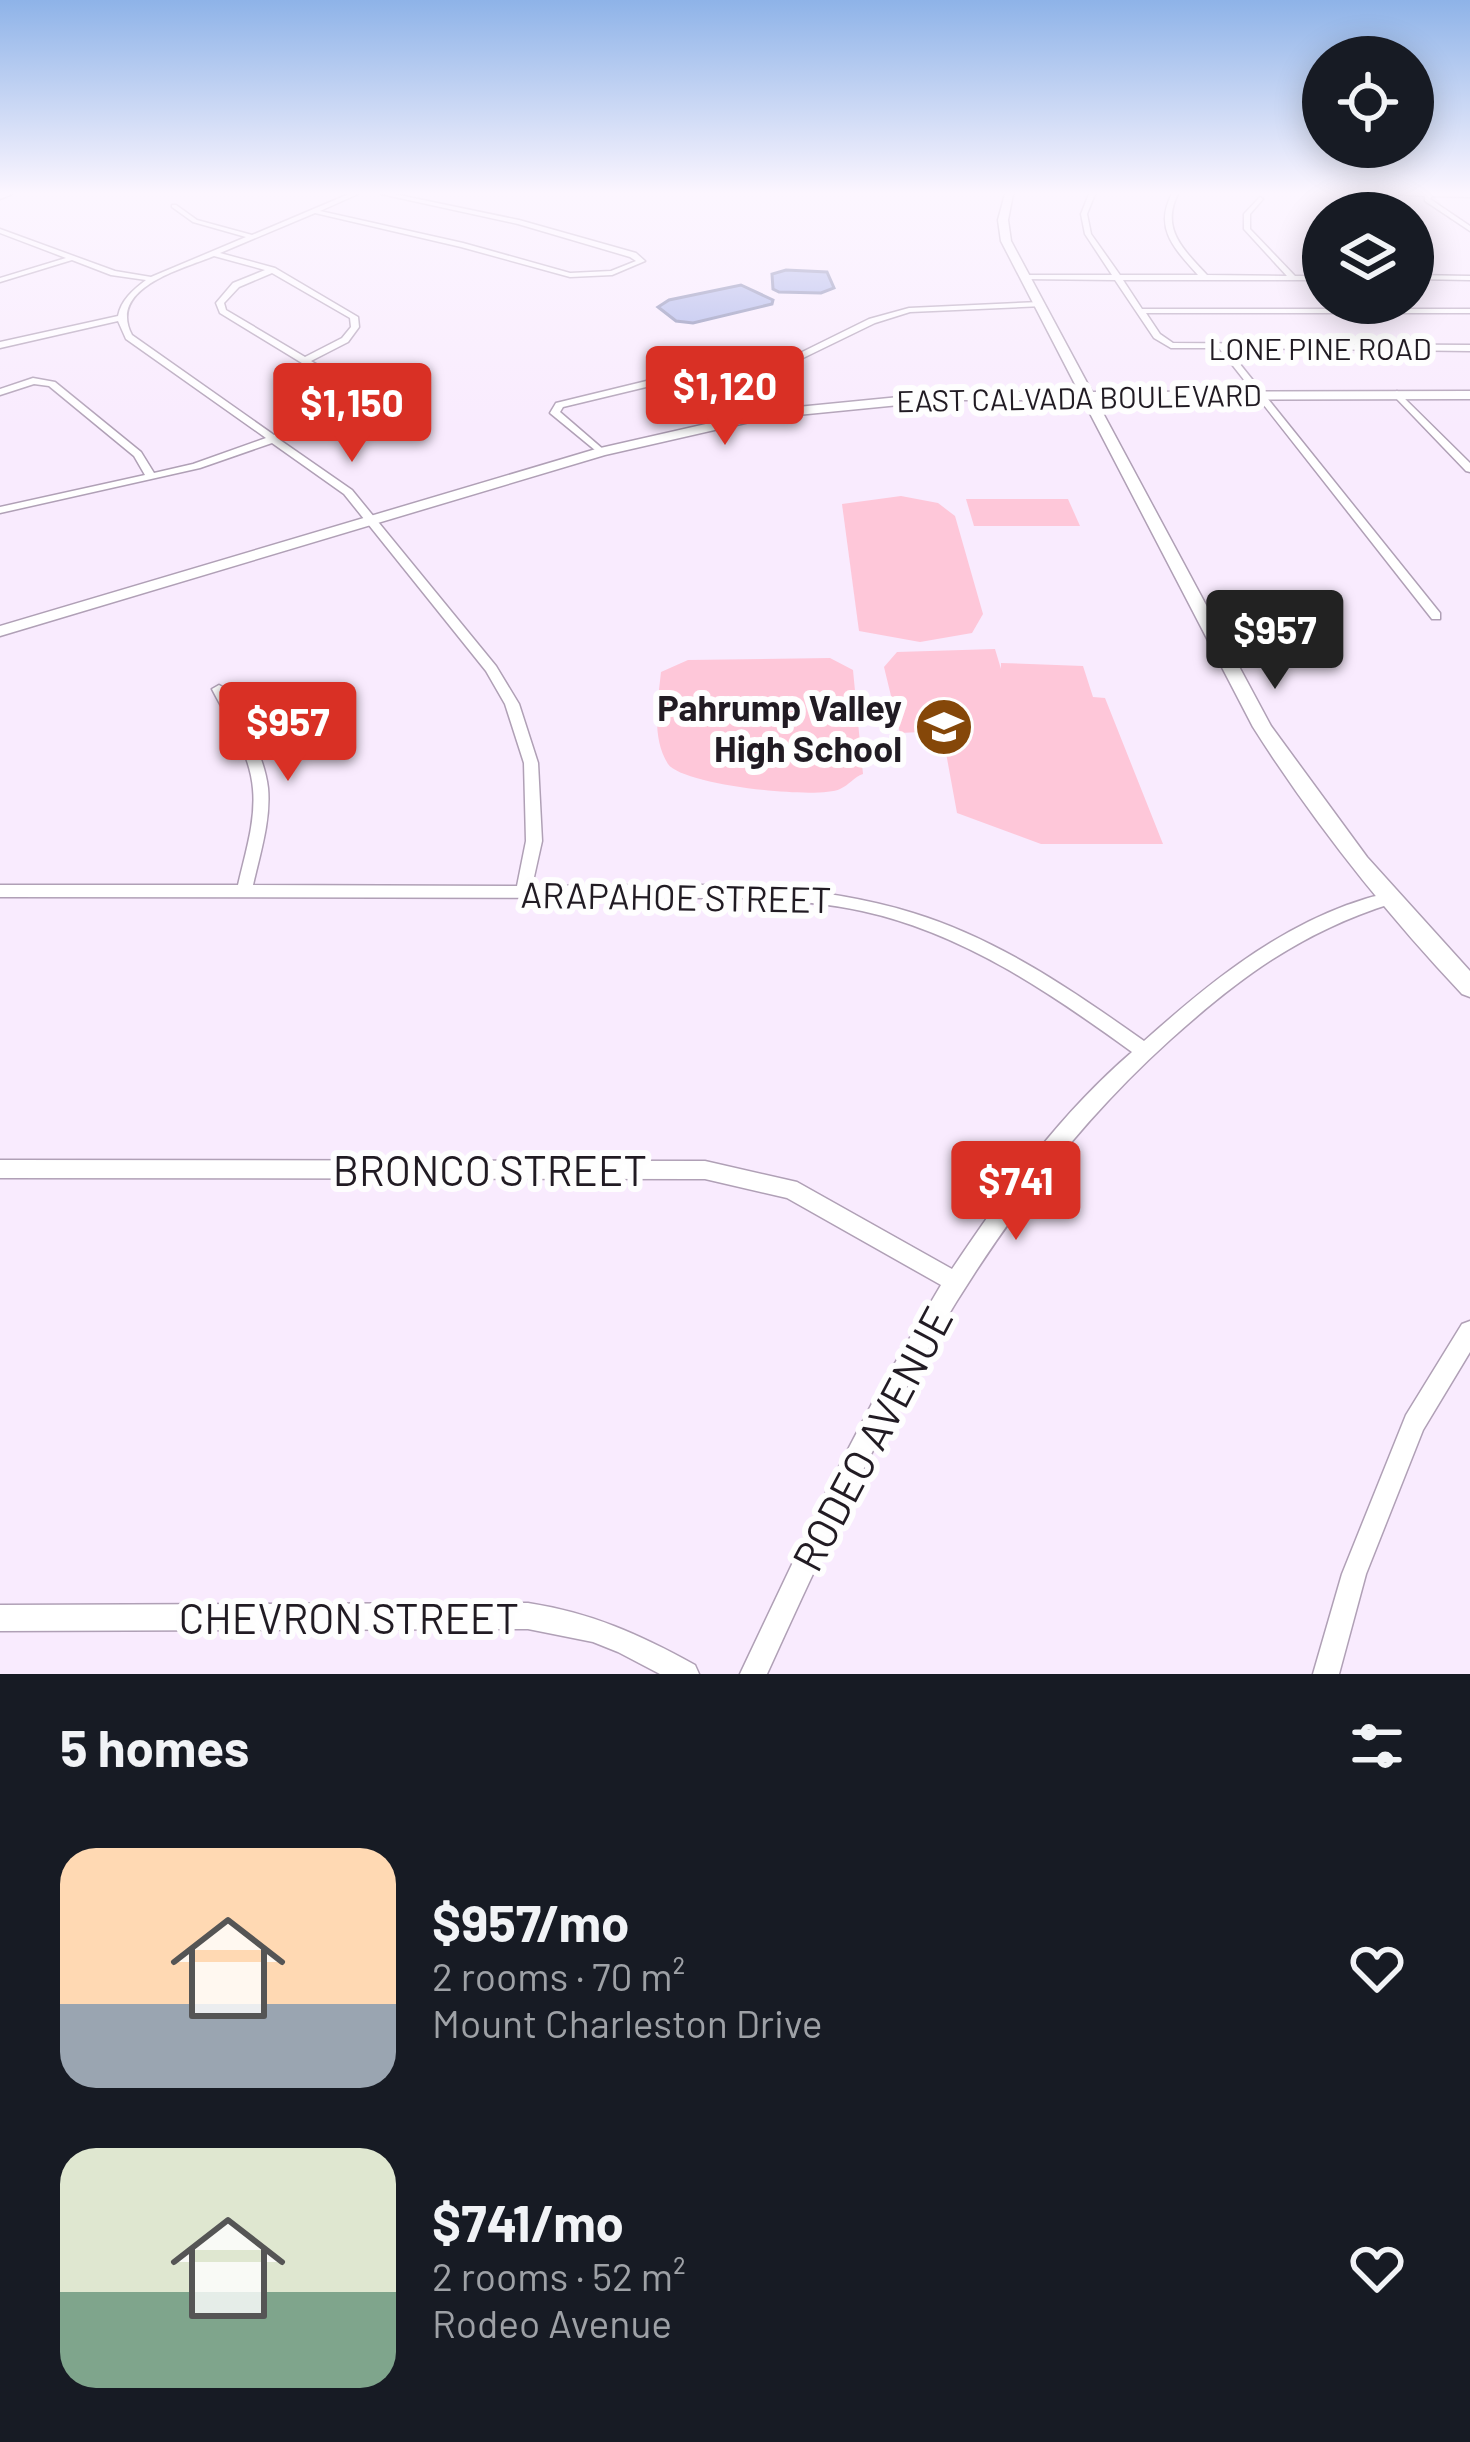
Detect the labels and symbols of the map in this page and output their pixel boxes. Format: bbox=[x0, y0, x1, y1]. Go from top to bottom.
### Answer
street label: LONE PINE ROAD bbox=[1209, 330, 1431, 366]
pin: $1,120 bbox=[627, 346, 823, 448]
pin: $1,150 bbox=[254, 363, 450, 465]
street label: EAST CALVADA BOULEVARD bbox=[896, 376, 1262, 418]
pin: $957 bbox=[1204, 590, 1346, 692]
pin: $957 bbox=[217, 682, 359, 784]
place label: Pahrump Valley High School bbox=[657, 685, 902, 769]
school or university icon: Pahrump Valley High School bbox=[913, 696, 975, 758]
street label: ARAPAHOE STREET bbox=[520, 872, 832, 920]
pin: $741 bbox=[945, 1141, 1087, 1243]
street label: BRONCO STREET bbox=[333, 1144, 647, 1194]
street label: RODEO AVENUE bbox=[780, 1297, 962, 1579]
street label: CHEVRON STREET bbox=[179, 1592, 519, 1642]

